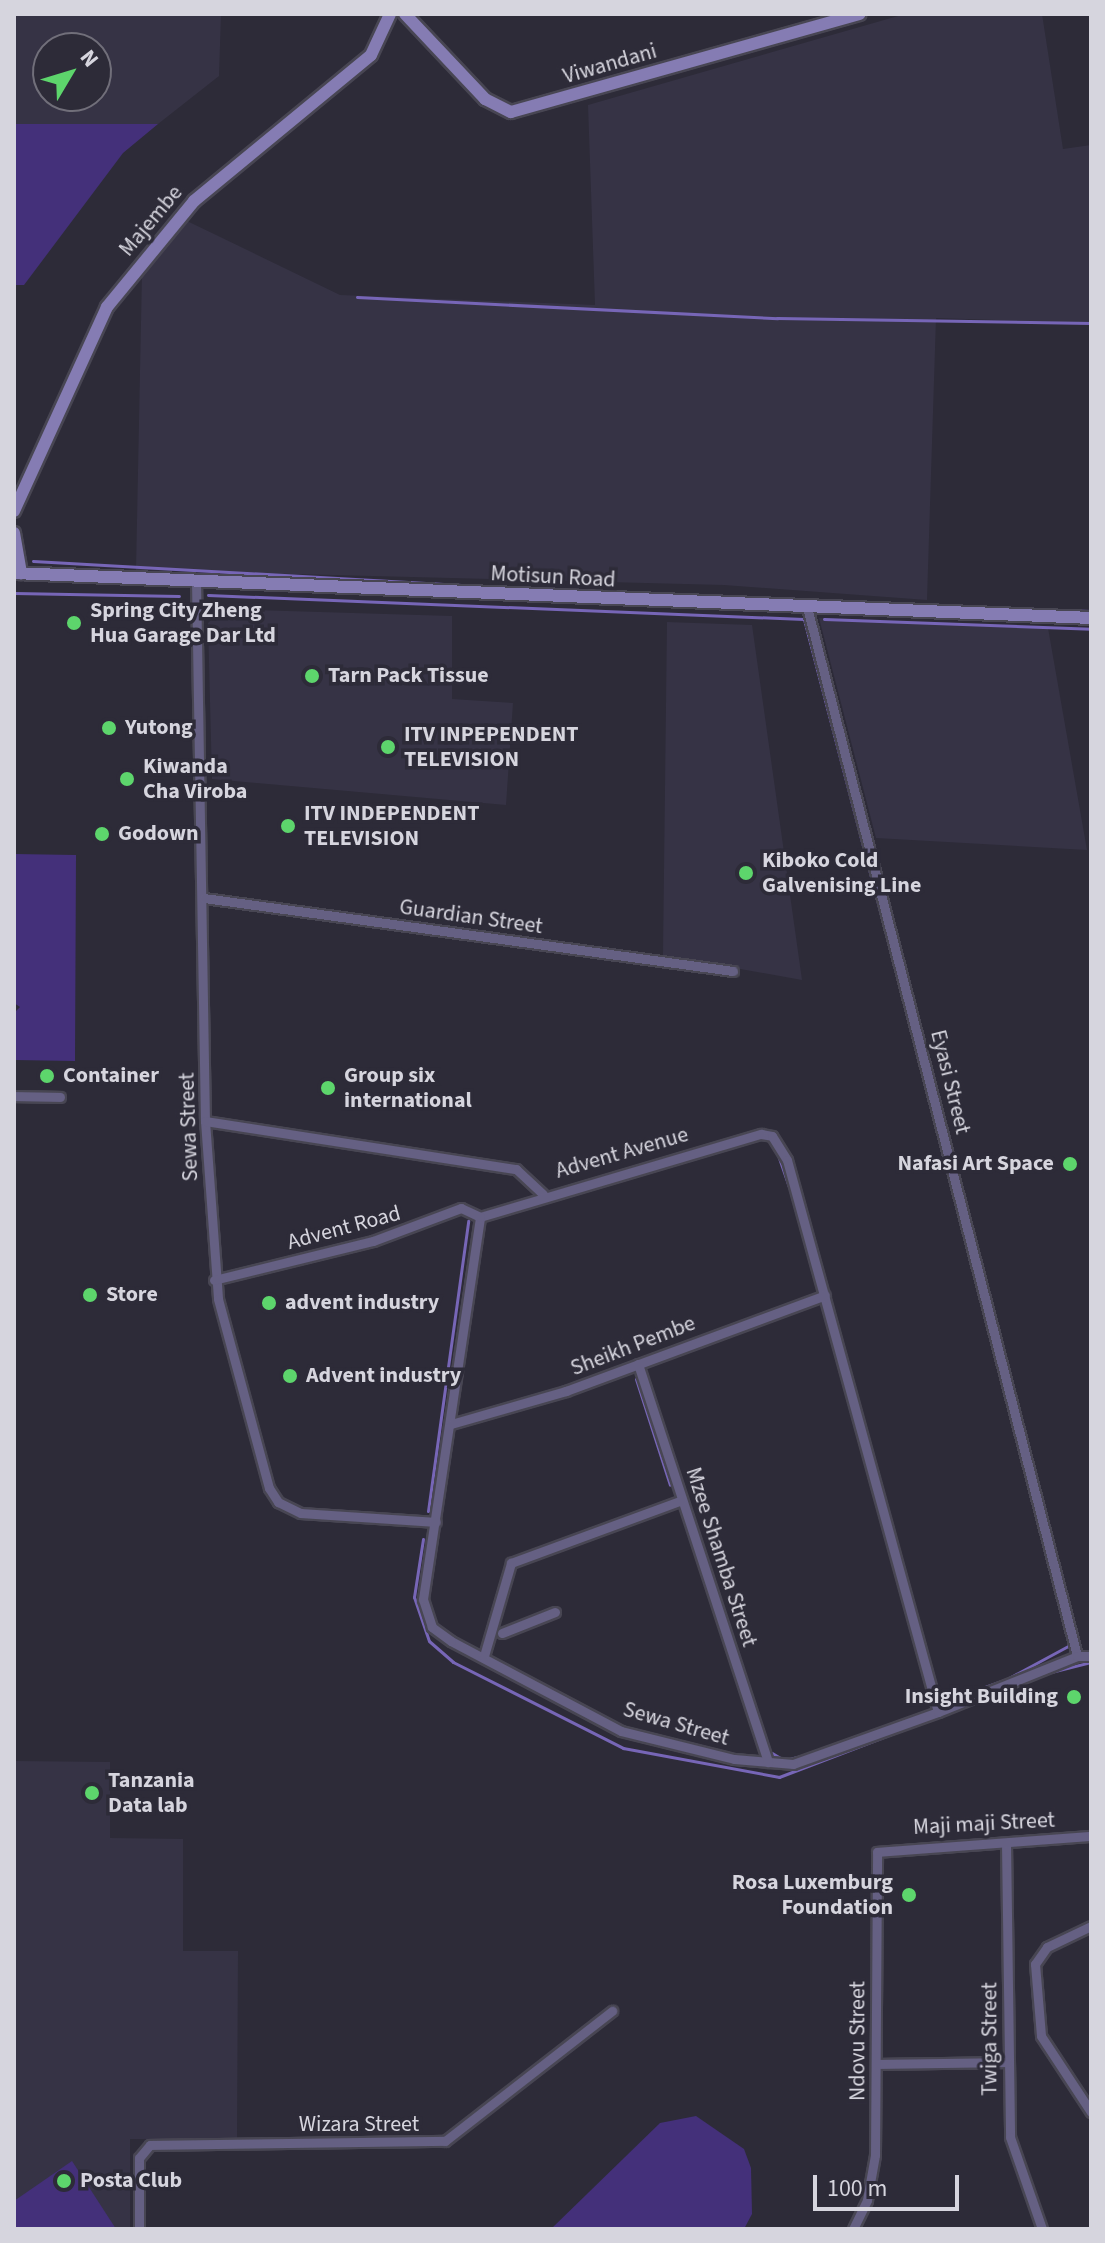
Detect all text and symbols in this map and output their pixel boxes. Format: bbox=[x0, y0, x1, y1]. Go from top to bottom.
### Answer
north arrow bbox=[32, 32, 112, 112]
street label: Viwandani bbox=[560, 38, 660, 90]
text: N bbox=[72, 43, 106, 74]
street label: Majembe bbox=[114, 180, 188, 262]
street label: Motisun Road bbox=[490, 561, 616, 593]
place label: Spring City Zheng Hua Garage Dar Ltd bbox=[90, 597, 276, 648]
marker: Spring City Zheng Hua Garage Dar Ltd bbox=[65, 614, 83, 632]
place label: Tarn Pack Tissue bbox=[328, 663, 489, 689]
marker: Tarn Pack Tissue bbox=[303, 667, 321, 685]
place label: Yutong bbox=[125, 715, 193, 741]
marker: Yutong bbox=[100, 719, 118, 737]
place label: ITV INPEPENDENT TELEVISION bbox=[404, 721, 579, 772]
marker: ITV INPEPENDENT TELEVISION bbox=[379, 738, 397, 756]
place label: Kiwanda Cha Viroba bbox=[143, 753, 247, 804]
marker: Kiwanda Cha Viroba bbox=[118, 770, 136, 788]
place label: ITV INDEPENDENT TELEVISION bbox=[304, 800, 479, 852]
marker: ITV INDEPENDENT TELEVISION bbox=[279, 817, 297, 835]
place label: Godown bbox=[118, 821, 199, 847]
marker: Godown bbox=[93, 825, 111, 843]
place label: Kiboko Cold Galvenising Line bbox=[762, 847, 921, 898]
marker: Kiboko Cold Galvenising Line bbox=[737, 864, 755, 882]
street label: Guardian Street bbox=[398, 894, 544, 940]
street label: Eyasi Street bbox=[924, 1027, 976, 1137]
place label: Group six international bbox=[344, 1062, 472, 1114]
place label: Container bbox=[63, 1063, 159, 1089]
marker: Container bbox=[38, 1067, 56, 1085]
street label: Sewa Street bbox=[174, 1072, 204, 1182]
marker: Group six international bbox=[319, 1079, 337, 1097]
street label: Advent Avenue bbox=[553, 1121, 691, 1185]
place label: Nafasi Art Space bbox=[897, 1151, 1054, 1177]
marker: Nafasi Art Space bbox=[1061, 1155, 1079, 1173]
street label: Advent Road bbox=[284, 1200, 404, 1256]
place label: Store bbox=[106, 1282, 158, 1308]
marker: Store bbox=[81, 1286, 99, 1304]
place label: advent industry bbox=[285, 1290, 439, 1316]
marker: advent industry bbox=[260, 1294, 278, 1312]
street label: Sheikh Pembe bbox=[567, 1310, 699, 1382]
place label: Advent industry bbox=[306, 1363, 461, 1389]
marker: Advent industry bbox=[281, 1367, 299, 1385]
street label: Mzee Shamba Street bbox=[680, 1464, 762, 1650]
place label: Insight Building bbox=[905, 1684, 1058, 1710]
marker: Insight Building bbox=[1065, 1688, 1083, 1706]
street label: Sewa Street bbox=[620, 1696, 732, 1752]
place label: Tanzania Data lab bbox=[108, 1767, 195, 1818]
marker: Tanzania Data lab bbox=[83, 1784, 101, 1802]
street label: Maji maji Street bbox=[912, 1807, 1056, 1841]
place label: Rosa Luxemburg Foundation bbox=[732, 1869, 893, 1920]
marker: Rosa Luxemburg Foundation bbox=[900, 1886, 918, 1904]
street label: Ndovu Street bbox=[845, 1981, 871, 2101]
street label: Twiga Street bbox=[977, 1982, 1003, 2096]
street label: Wizara Street bbox=[299, 2112, 419, 2138]
scale bar bbox=[817, 2159, 963, 2209]
place label: Posta Club bbox=[80, 2168, 182, 2194]
text: 100 m bbox=[827, 2171, 887, 2206]
marker: Posta Club bbox=[55, 2172, 73, 2190]

